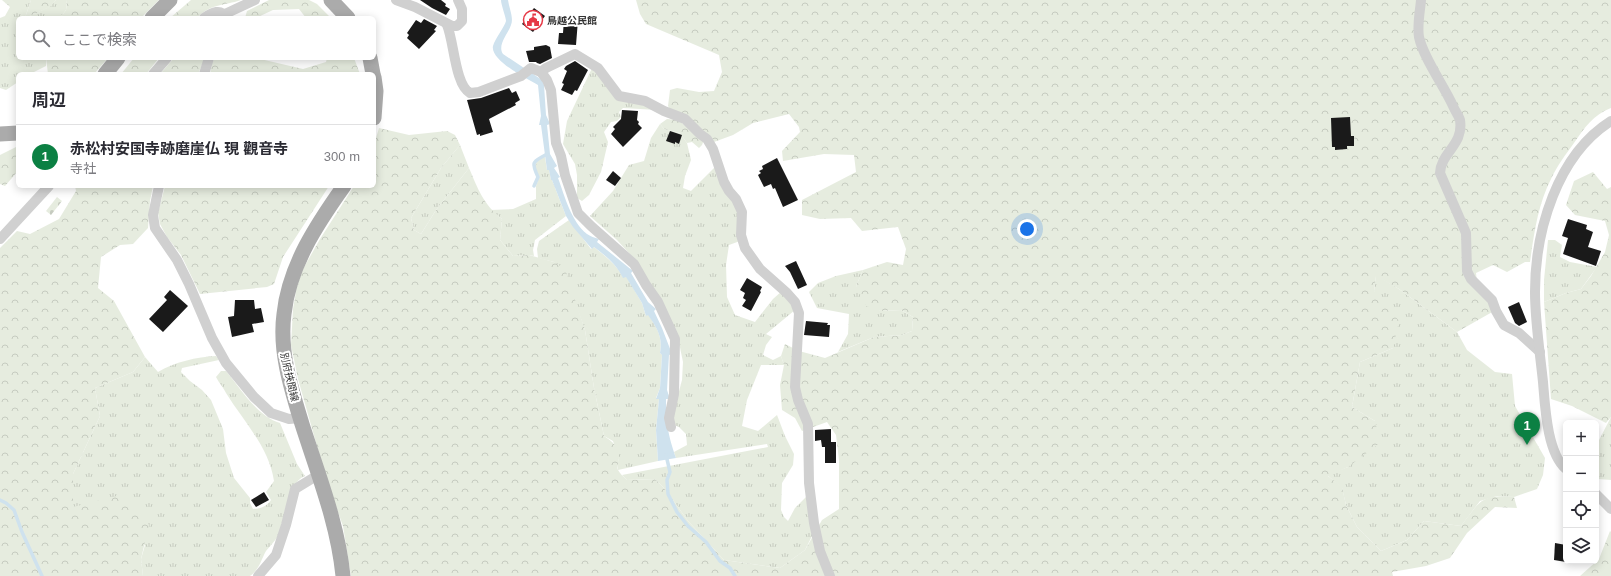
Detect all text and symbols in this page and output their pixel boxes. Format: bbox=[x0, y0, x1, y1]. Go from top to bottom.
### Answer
public building icon: 鳥越公民館 bbox=[522, 9, 544, 31]
place label: 鳥越公民館 bbox=[547, 15, 597, 26]
search box bbox=[16, 16, 376, 60]
icon: search bbox=[30, 27, 52, 49]
text: ここで検索 bbox=[62, 31, 137, 48]
text: 周辺 bbox=[32, 91, 66, 110]
text: 赤松村安国寺跡磨崖仏 現 觀音寺 bbox=[70, 140, 288, 157]
text: 1 bbox=[41, 149, 49, 164]
text: 300 m bbox=[324, 149, 360, 164]
text: 寺社 bbox=[70, 161, 96, 176]
your location bbox=[1017, 219, 1037, 239]
street label: 別府挾間線 bbox=[279, 352, 300, 403]
pin: 1 bbox=[1514, 412, 1540, 445]
map controls bbox=[1563, 420, 1599, 564]
button: + bbox=[1563, 420, 1599, 456]
button: − bbox=[1563, 456, 1599, 492]
button: locate bbox=[1563, 492, 1599, 528]
button: layers bbox=[1563, 528, 1599, 564]

